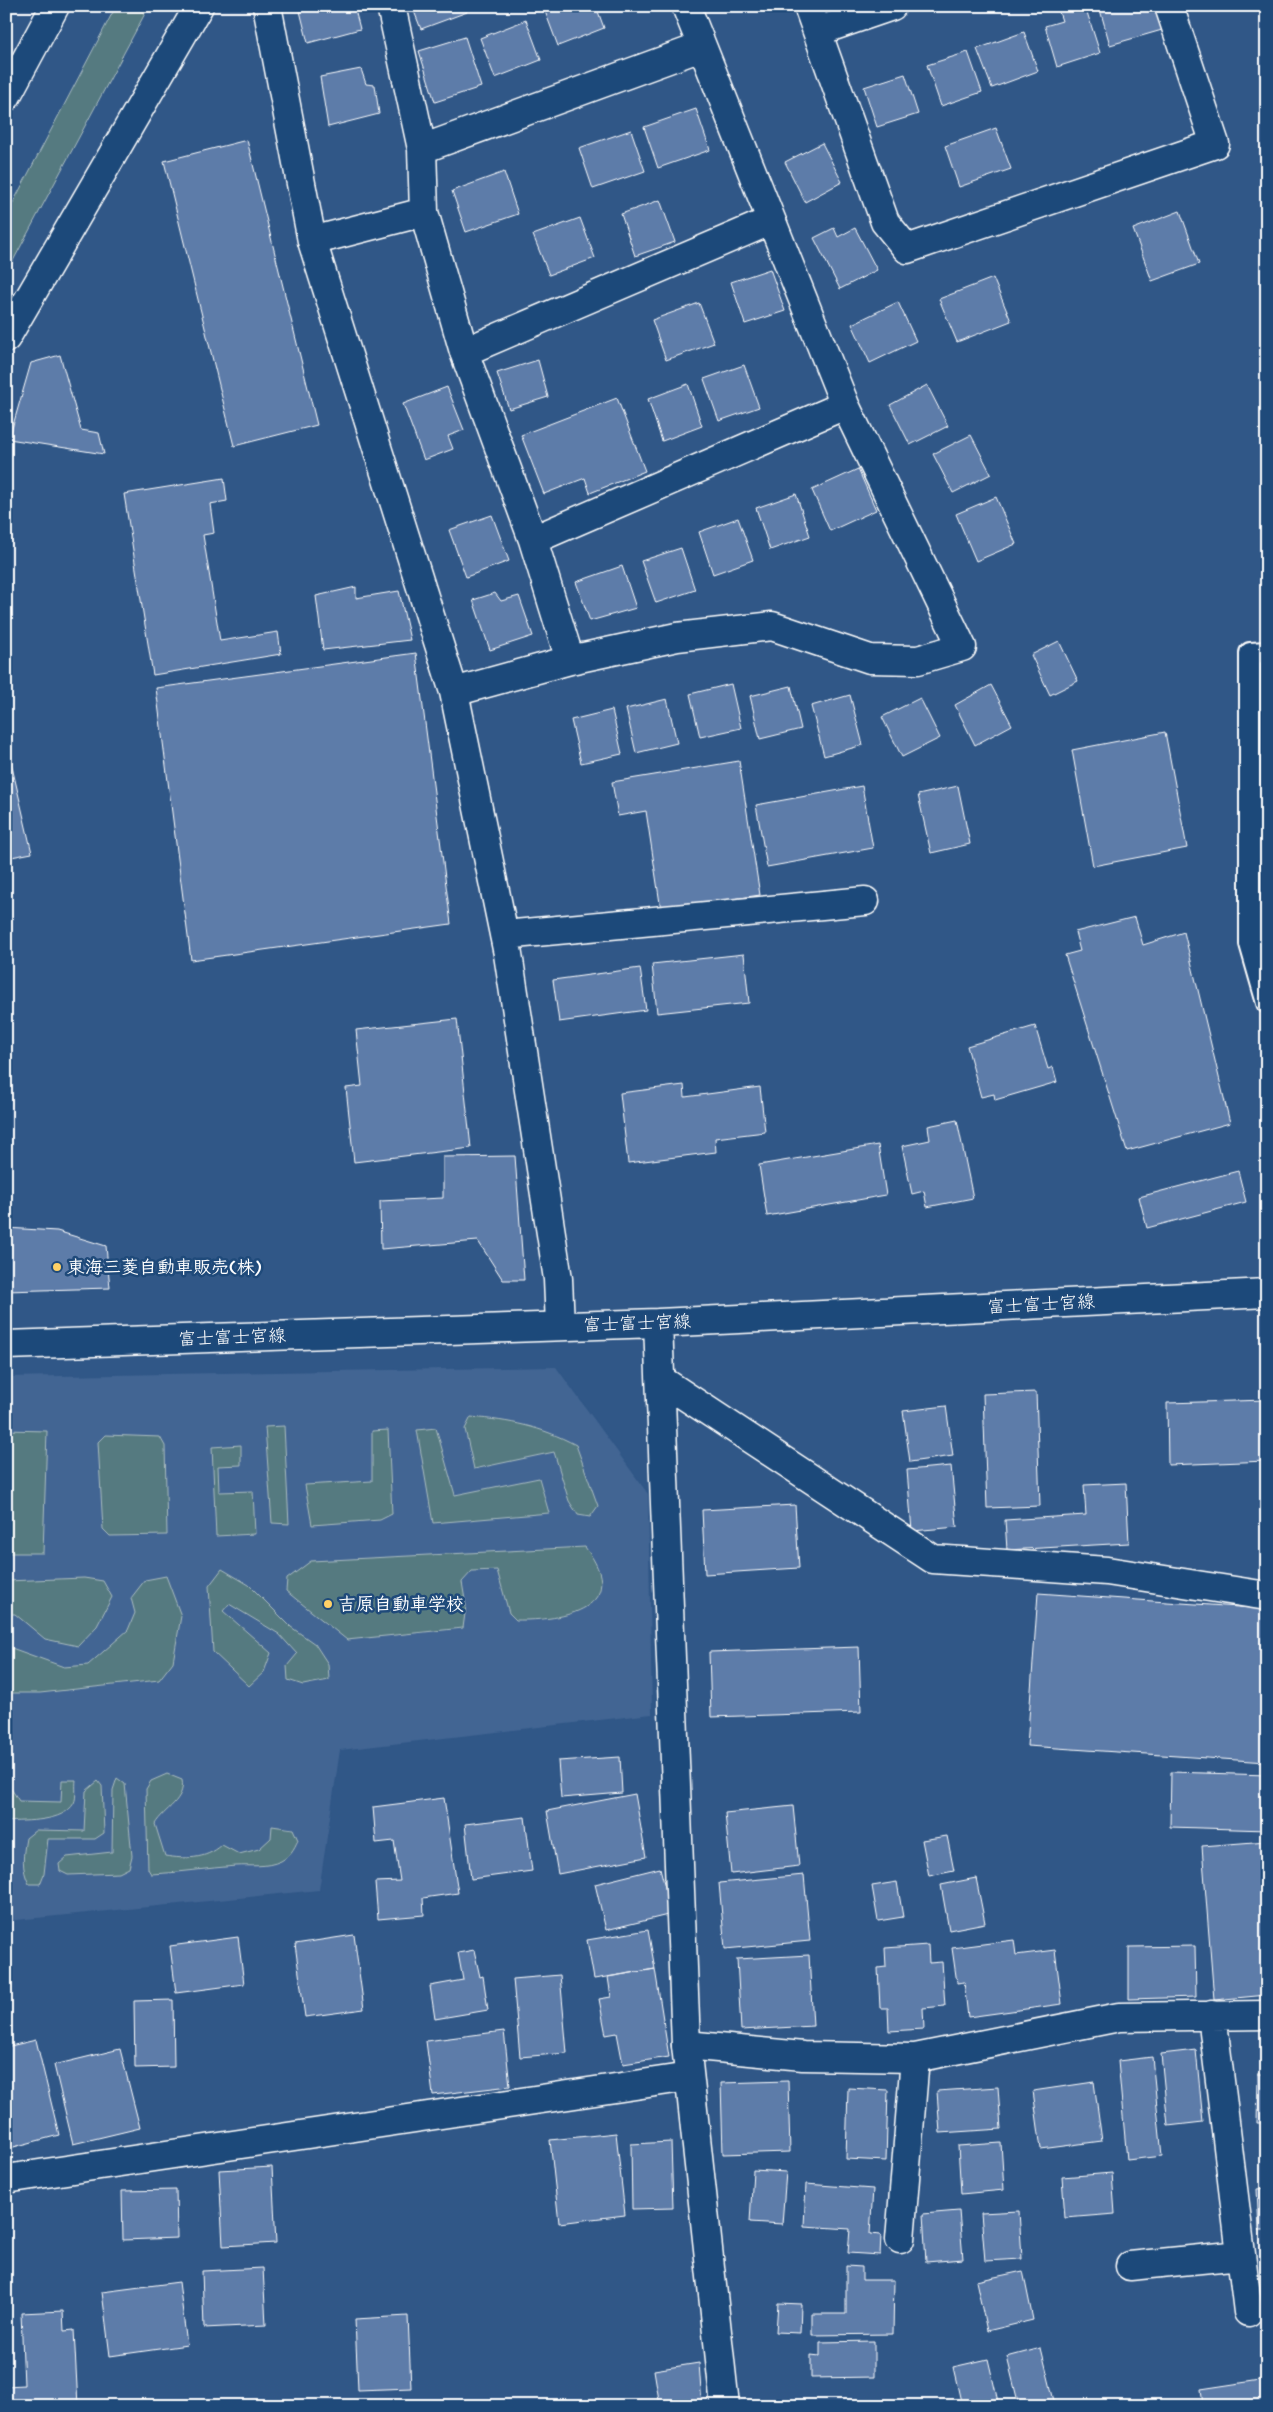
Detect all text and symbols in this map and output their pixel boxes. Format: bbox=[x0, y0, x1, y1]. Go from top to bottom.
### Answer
place label: 東海三菱自動車販売(株) bbox=[67, 1256, 262, 1280]
marker: 東海三菱自動車販売(株) bbox=[51, 1261, 63, 1273]
street label: 富士富士宮線 bbox=[986, 1290, 1096, 1320]
street label: 富士富士宮線 bbox=[583, 1310, 691, 1338]
street label: 富士富士宮線 bbox=[178, 1324, 286, 1352]
place label: 吉原自動車学校 bbox=[338, 1593, 464, 1617]
marker: 吉原自動車学校 bbox=[322, 1598, 334, 1610]

